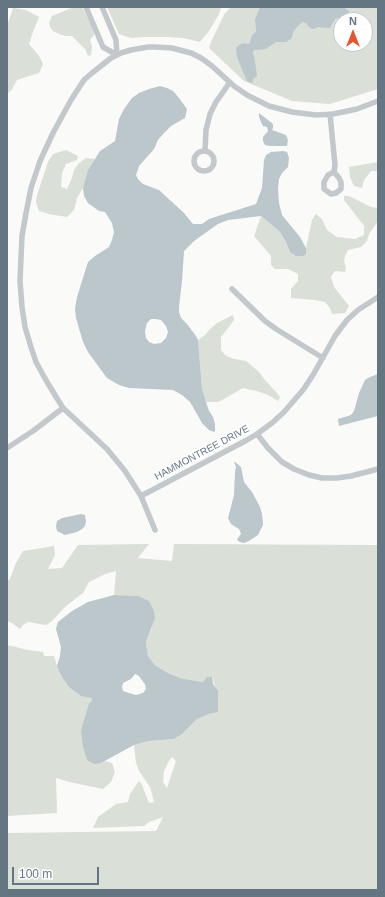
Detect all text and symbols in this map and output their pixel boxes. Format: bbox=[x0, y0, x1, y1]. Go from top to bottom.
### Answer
north arrow bbox=[333, 12, 373, 52]
text: N bbox=[349, 15, 357, 27]
street label: HAMMONTREE DRIVE bbox=[153, 423, 251, 483]
scale bar bbox=[14, 859, 101, 885]
text: 100 m bbox=[19, 867, 52, 881]

